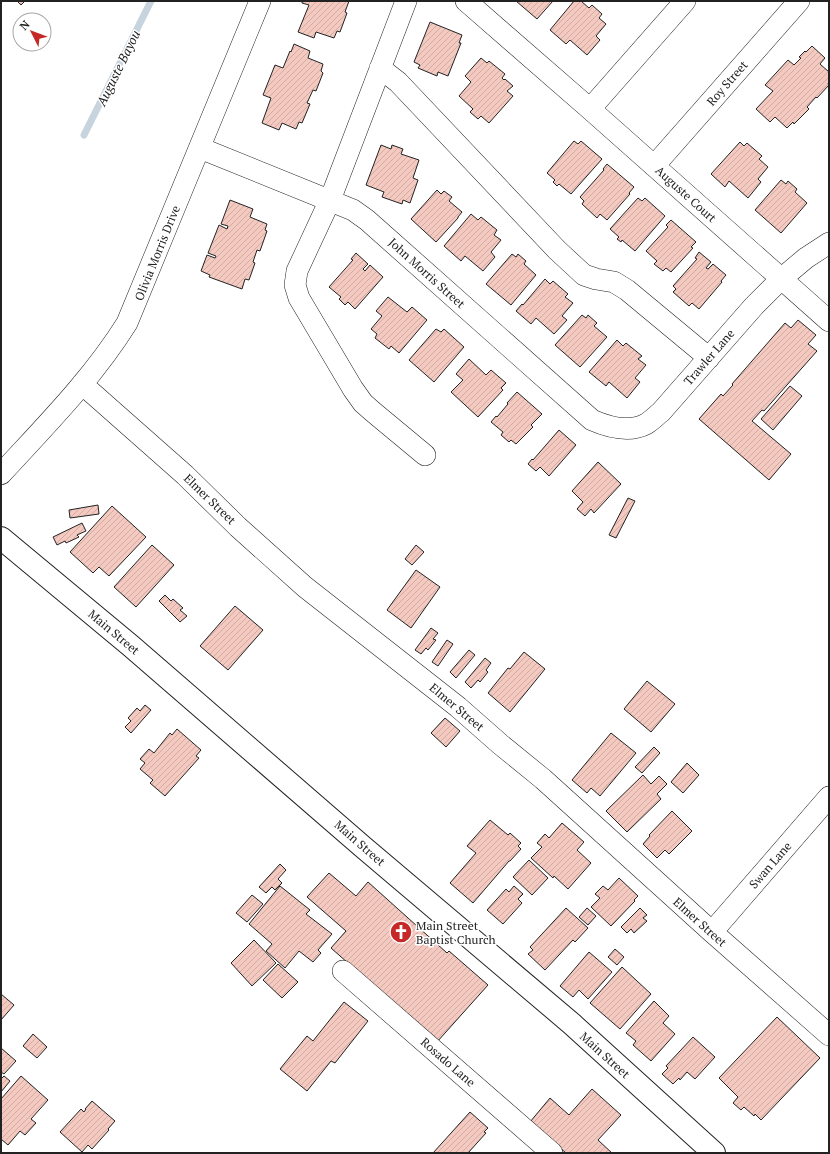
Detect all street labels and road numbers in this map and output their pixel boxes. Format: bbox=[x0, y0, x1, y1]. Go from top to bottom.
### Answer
street label: Roy Street bbox=[703, 57, 751, 109]
street label: Auguste Court bbox=[652, 163, 720, 226]
street label: Olivia Morris Drive bbox=[131, 203, 183, 303]
street label: John Morris Street bbox=[386, 235, 469, 312]
street label: Trawler Lane bbox=[681, 326, 737, 388]
street label: Elmer Street bbox=[181, 470, 240, 528]
street label: Main Street bbox=[85, 606, 143, 658]
street label: Elmer Street bbox=[427, 680, 488, 734]
street label: Main Street bbox=[332, 817, 389, 869]
street label: Swan Lane bbox=[746, 839, 794, 891]
street label: Elmer Street bbox=[670, 894, 730, 950]
street label: Main Street bbox=[577, 1029, 634, 1082]
street label: Rosado Lane bbox=[418, 1034, 478, 1090]

